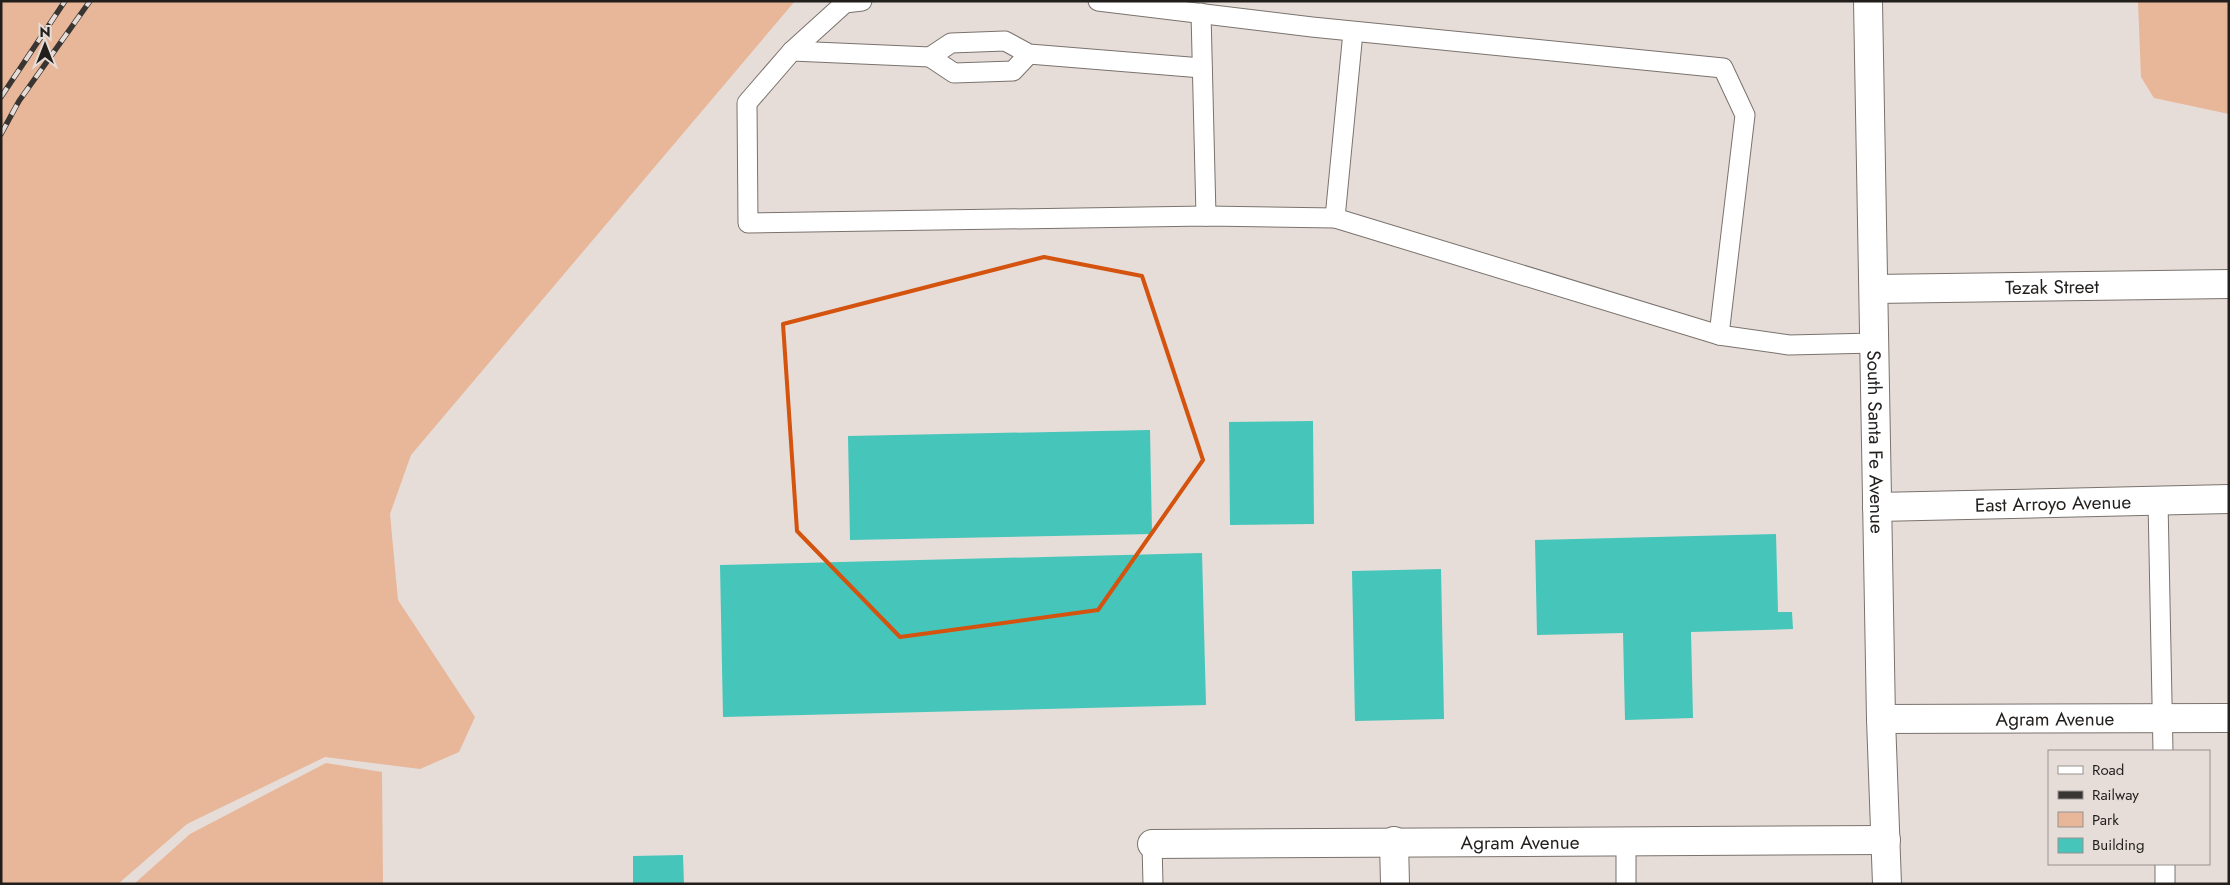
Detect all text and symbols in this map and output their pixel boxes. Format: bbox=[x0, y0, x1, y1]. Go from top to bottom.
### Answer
north arrow bbox=[20, 20, 70, 70]
text: N bbox=[39, 22, 51, 42]
street label: Tezak Street bbox=[2005, 272, 2100, 301]
street label: South Santa Fe Avenue bbox=[1861, 350, 1891, 534]
street label: East Arroyo Avenue bbox=[1975, 488, 2132, 518]
street label: Agram Avenue bbox=[1996, 705, 2115, 732]
legend bbox=[2048, 750, 2210, 865]
text: Road bbox=[2092, 759, 2124, 781]
text: Railway bbox=[2092, 784, 2139, 806]
text: Park bbox=[2092, 809, 2119, 831]
street label: Agram Avenue bbox=[1461, 828, 1580, 856]
text: Building bbox=[2092, 834, 2144, 856]

